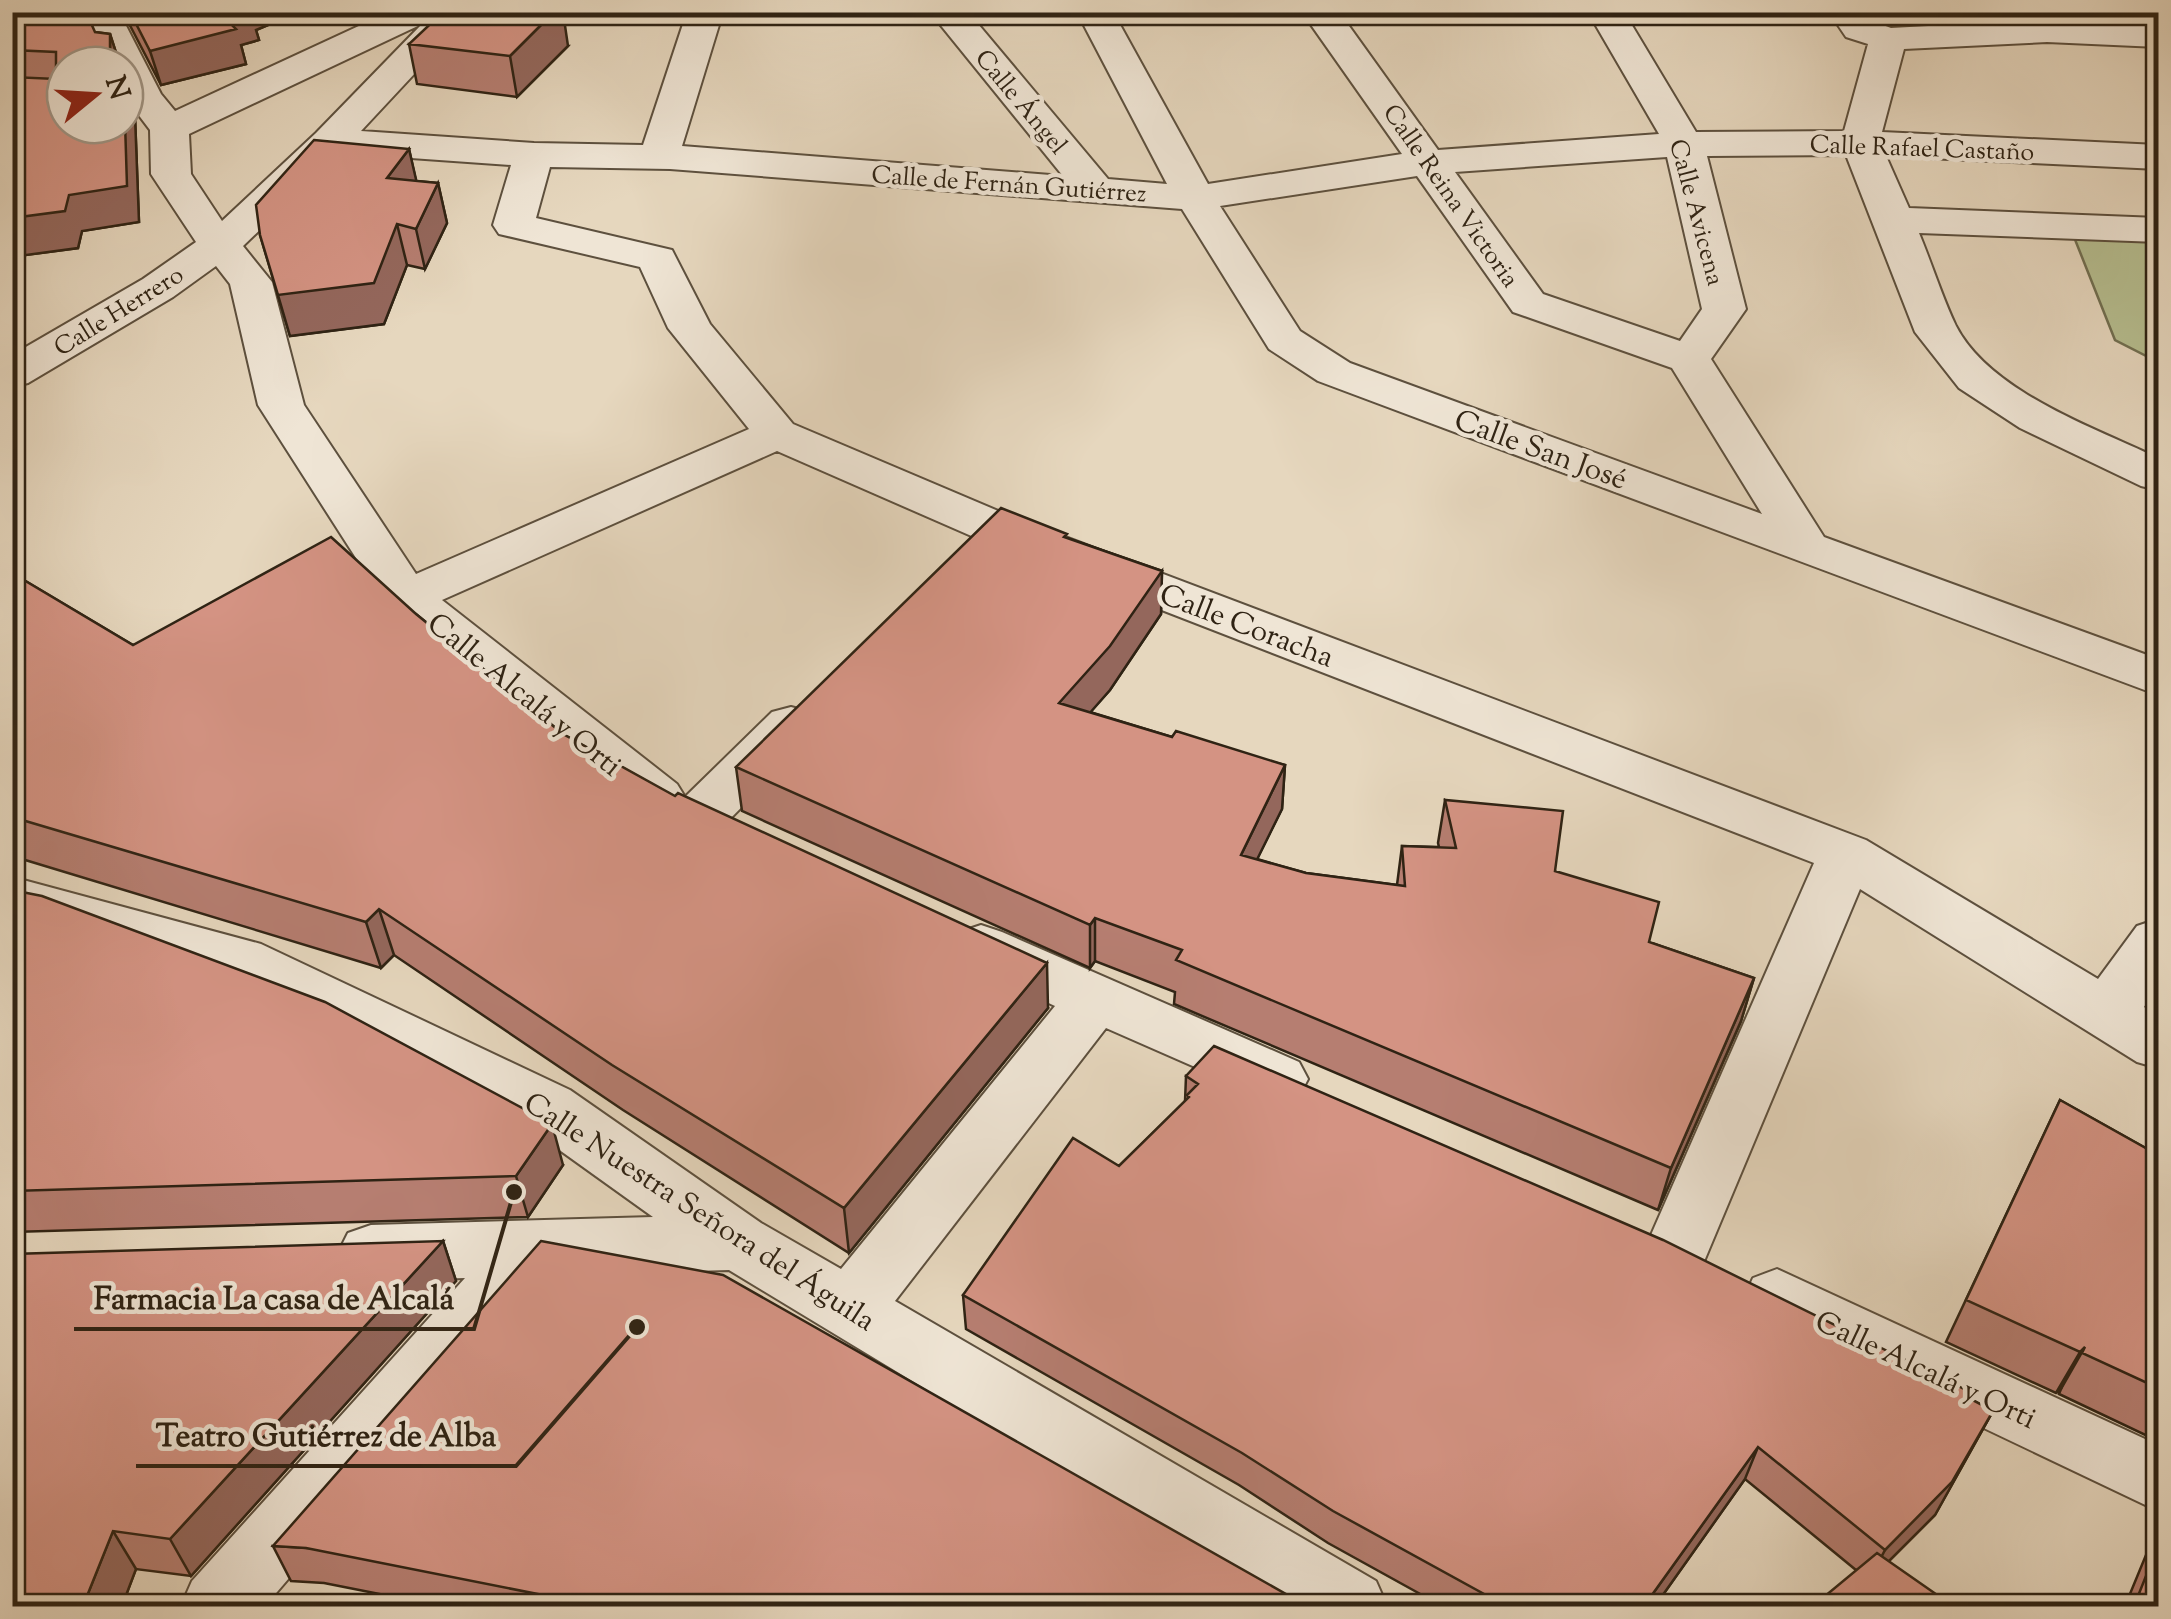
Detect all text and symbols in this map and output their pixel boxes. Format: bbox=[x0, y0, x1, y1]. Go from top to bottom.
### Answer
street label: Calle Ángel bbox=[965, 43, 1074, 163]
north arrow bbox=[45, 45, 145, 145]
text: N bbox=[93, 71, 138, 105]
street label: Calle Reina Victoria bbox=[1373, 98, 1527, 296]
street label: Calle Rafael Castaño bbox=[1809, 128, 2035, 172]
street label: Calle Avicena bbox=[1658, 136, 1732, 290]
street label: Calle de Fernán Gutiérrez bbox=[870, 158, 1148, 214]
street label: Calle Herrero bbox=[48, 258, 191, 367]
street label: Calle San José bbox=[1448, 400, 1633, 503]
street label: Calle Coracha bbox=[1153, 574, 1340, 680]
street label: Calle Alcalá y Orti bbox=[417, 604, 630, 788]
street label: Calle Nuestra Señora del Águila bbox=[514, 1083, 883, 1343]
callout: Farmacia La casa de Alcalá bbox=[74, 1267, 474, 1329]
text: Farmacia La casa de Alcalá bbox=[94, 1278, 455, 1324]
street label: Calle Alcalá y Orti bbox=[1807, 1301, 2043, 1441]
callout: Teatro Gutiérrez de Alba bbox=[136, 1404, 516, 1466]
text: Teatro Gutiérrez de Alba bbox=[156, 1415, 496, 1461]

